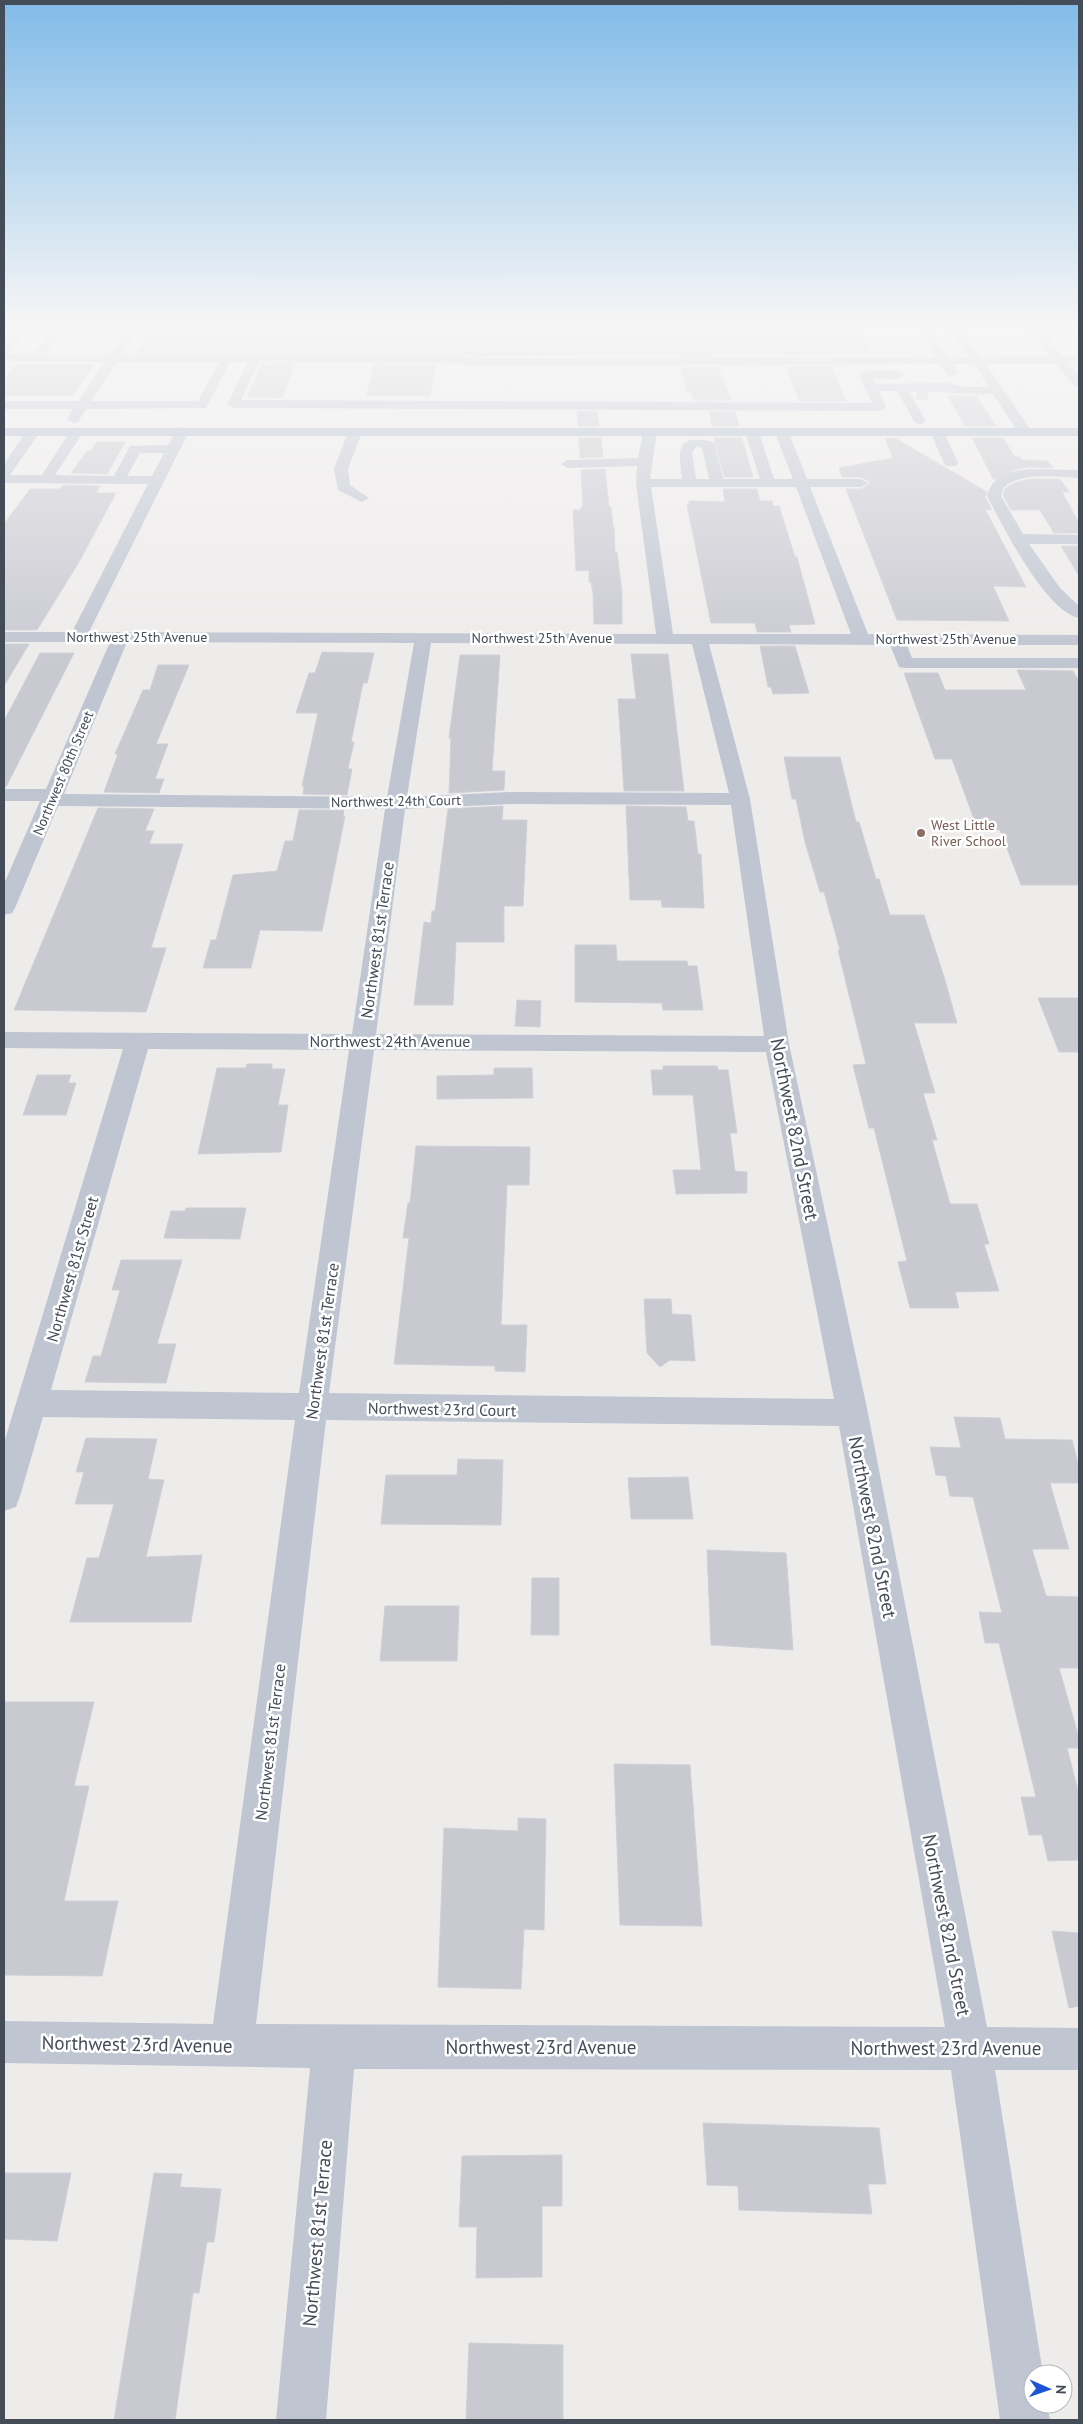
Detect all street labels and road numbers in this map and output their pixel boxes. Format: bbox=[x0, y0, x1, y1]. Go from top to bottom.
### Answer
street label: Northwest 25th Avenue bbox=[67, 628, 207, 646]
street label: Northwest 25th Avenue bbox=[472, 629, 612, 647]
street label: Northwest 25th Avenue bbox=[876, 630, 1016, 648]
street label: Northwest 80th Street bbox=[29, 708, 97, 838]
street label: Northwest 24th Court bbox=[331, 791, 461, 811]
street label: Northwest 81st Terrace bbox=[356, 861, 398, 1019]
street label: Northwest 24th Avenue bbox=[310, 1031, 470, 1051]
street label: Northwest 82nd Street bbox=[766, 1036, 825, 1222]
street label: Northwest 81st Street bbox=[42, 1193, 102, 1344]
street label: Northwest 81st Terrace bbox=[301, 1262, 343, 1420]
street label: Northwest 23rd Court bbox=[368, 1398, 517, 1420]
street label: Northwest 82nd Street bbox=[844, 1434, 903, 1620]
street label: Northwest 81st Terrace bbox=[250, 1663, 290, 1821]
street label: Northwest 82nd Street bbox=[918, 1832, 977, 2018]
street label: Northwest 23rd Avenue bbox=[41, 2030, 233, 2058]
street label: Northwest 23rd Avenue bbox=[446, 2035, 636, 2059]
street label: Northwest 23rd Avenue bbox=[851, 2036, 1041, 2060]
street label: Northwest 81st Terrace bbox=[297, 2139, 337, 2327]

